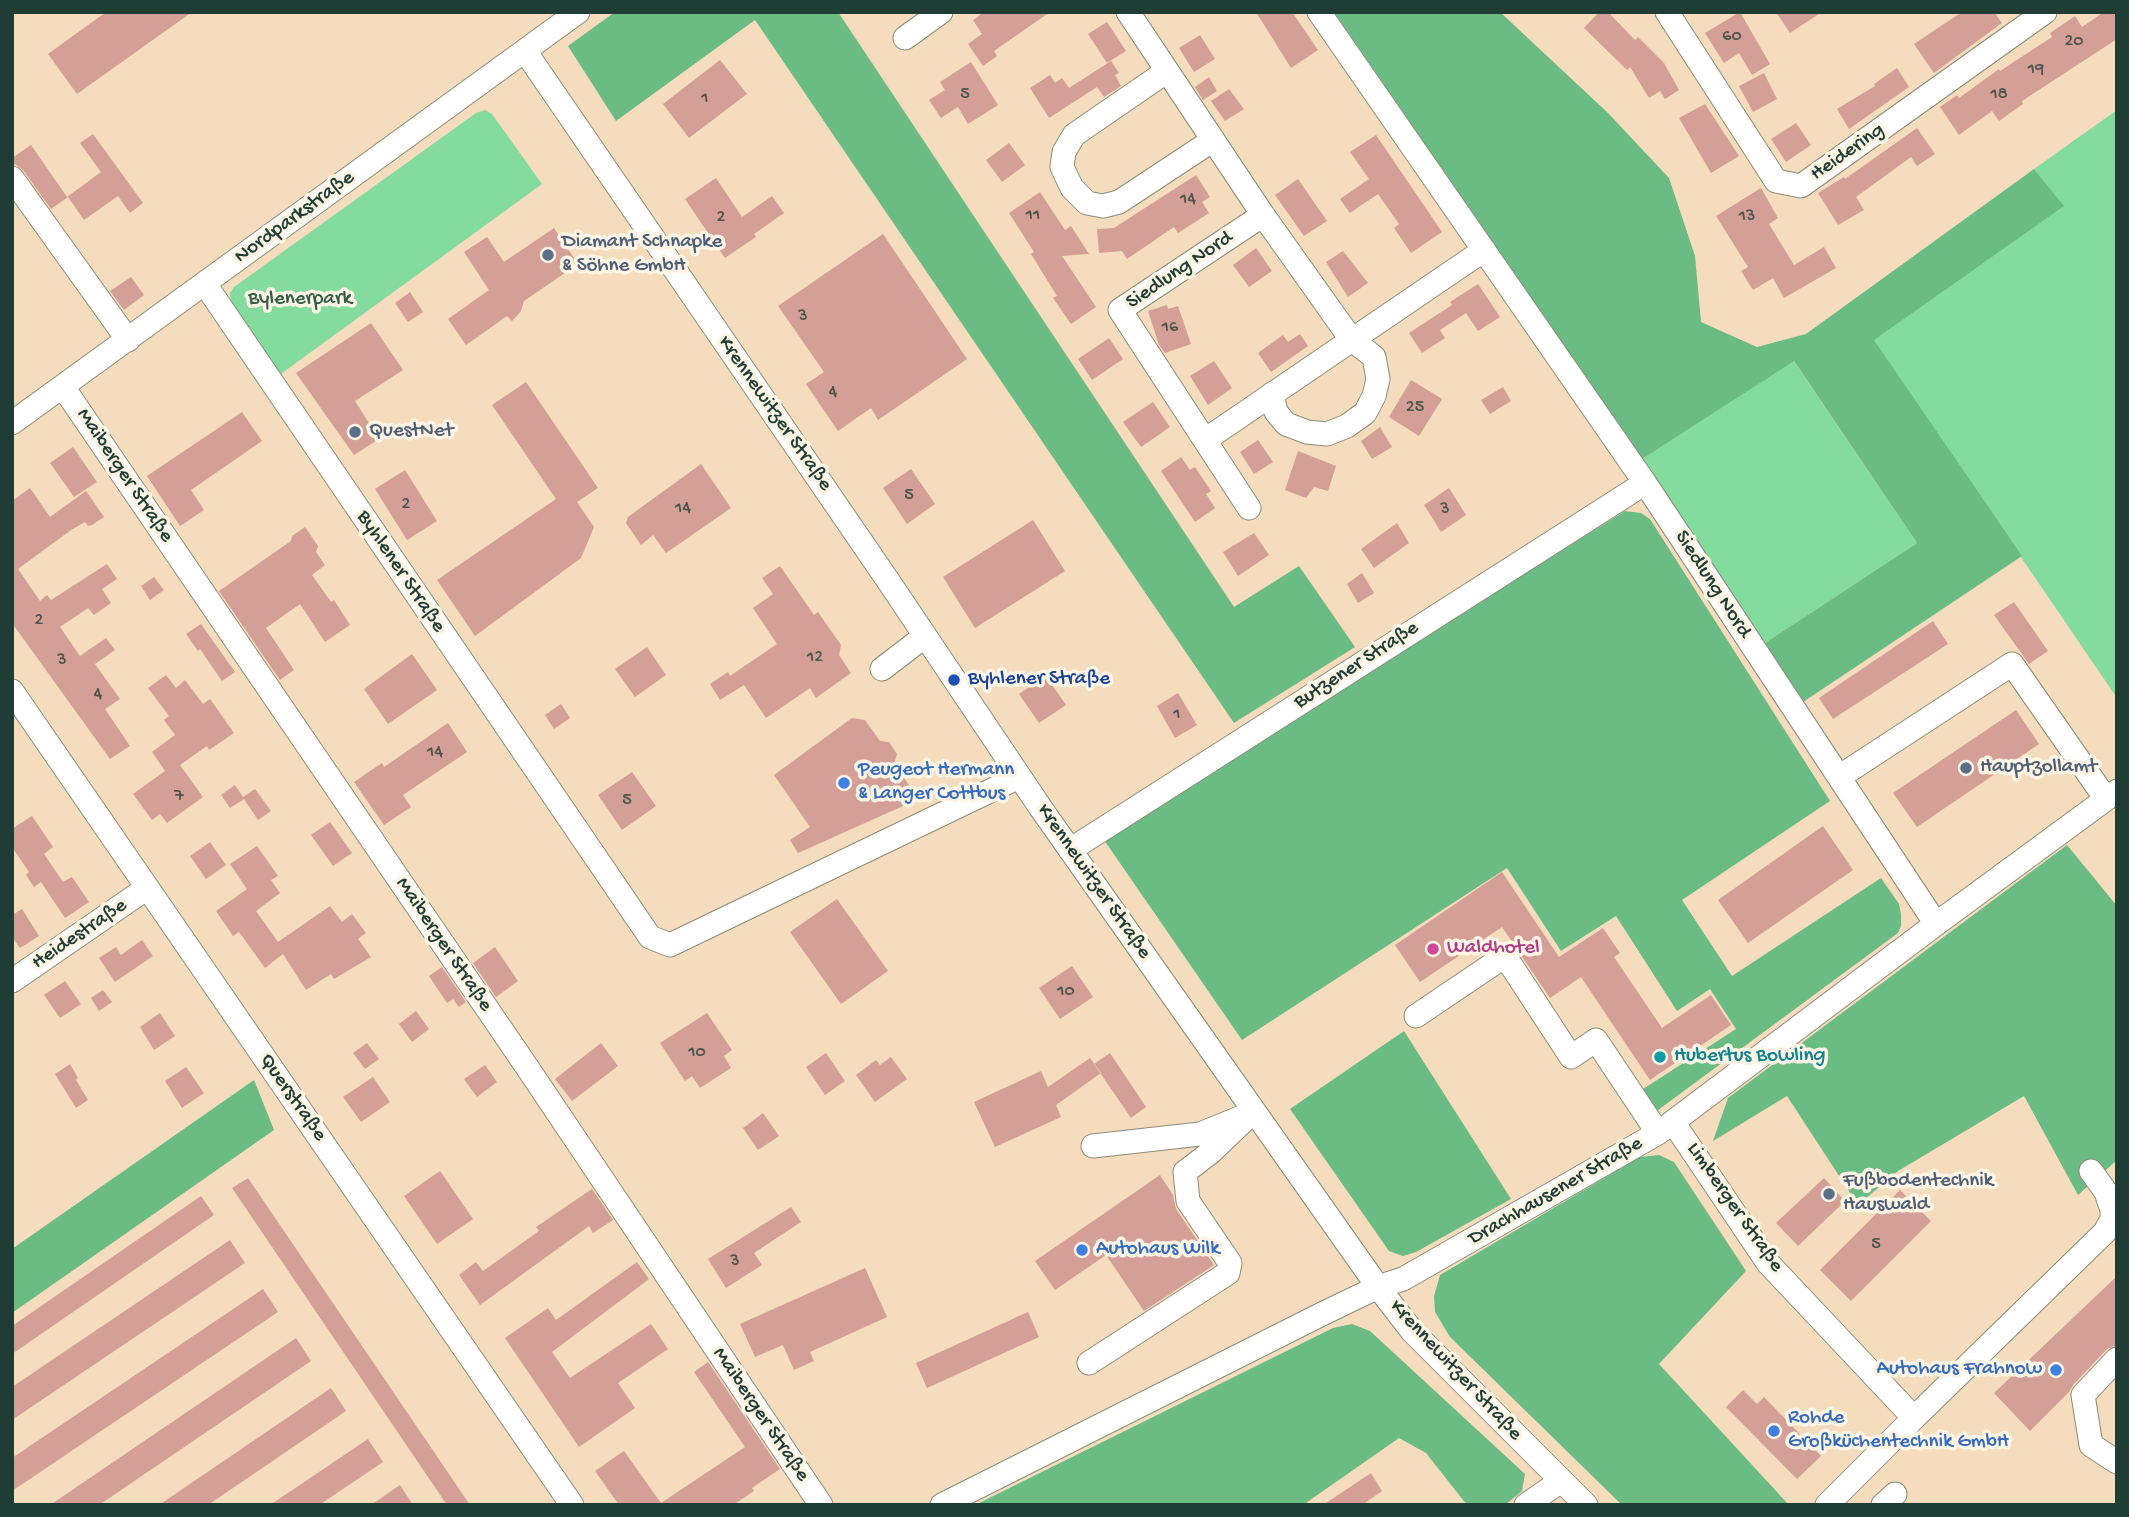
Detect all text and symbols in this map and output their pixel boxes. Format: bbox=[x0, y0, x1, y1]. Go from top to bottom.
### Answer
house number: 60 bbox=[1722, 26, 1742, 48]
house number: 20 bbox=[2064, 31, 2084, 53]
house number: 19 bbox=[2028, 59, 2044, 81]
house number: 5 bbox=[960, 84, 970, 106]
house number: 18 bbox=[1990, 84, 2008, 106]
house number: 1 bbox=[701, 88, 709, 110]
street label: Heidering bbox=[1806, 118, 1890, 188]
street label: Nordparkstraße bbox=[230, 166, 360, 270]
house number: 14 bbox=[1180, 189, 1196, 211]
house number: 11 bbox=[1026, 205, 1040, 227]
house number: 13 bbox=[1739, 206, 1755, 228]
house number: 2 bbox=[717, 207, 725, 229]
street label: Siedlung Nord bbox=[1122, 226, 1238, 316]
place label: Diamant Schnapke & Söhne GmbH bbox=[562, 230, 722, 280]
marker: Diamant Schnapke & Söhne GmbH bbox=[540, 247, 556, 263]
park label: Bylenerpark bbox=[248, 287, 352, 313]
house number: 3 bbox=[798, 306, 808, 328]
house number: 16 bbox=[1162, 317, 1178, 339]
street label: Krennewitzer Straße bbox=[711, 332, 837, 496]
house number: 4 bbox=[829, 382, 837, 404]
house number: 25 bbox=[1406, 397, 1424, 419]
street label: Maiberger Straße bbox=[70, 404, 178, 548]
place label: QuestNet bbox=[369, 419, 453, 445]
marker: QuestNet bbox=[347, 424, 363, 440]
house number: 5 bbox=[904, 485, 914, 507]
house number: 2 bbox=[402, 494, 410, 516]
house number: 14 bbox=[675, 498, 691, 520]
house number: 3 bbox=[1440, 499, 1450, 521]
street label: Byhlener Straße bbox=[350, 506, 450, 638]
street label: Siedlung Nord bbox=[1668, 526, 1756, 644]
house number: 2 bbox=[35, 610, 43, 632]
street label: Butzener Straße bbox=[1290, 616, 1424, 716]
house number: 12 bbox=[807, 647, 823, 669]
house number: 3 bbox=[57, 650, 67, 672]
place label: Byhlener Straße bbox=[968, 667, 1110, 693]
marker: Byhlener Straße bbox=[946, 672, 962, 688]
house number: 4 bbox=[94, 684, 102, 706]
house number: 1 bbox=[1173, 704, 1181, 726]
house number: 14 bbox=[427, 742, 443, 764]
place label: Hauptzollamt bbox=[1980, 755, 2097, 781]
place label: Peugeot Hermann & Langer Cottbus bbox=[858, 758, 1014, 808]
marker: Hauptzollamt bbox=[1958, 760, 1974, 776]
marker: Peugeot Hermann & Langer Cottbus bbox=[836, 775, 852, 791]
house number: 7 bbox=[174, 786, 184, 808]
house number: 5 bbox=[622, 790, 632, 812]
street label: Krennewitzer Straße bbox=[1030, 800, 1156, 964]
street label: Maiberger Straße bbox=[389, 873, 497, 1017]
street label: Heidestraße bbox=[28, 894, 132, 976]
place label: Waldhotel bbox=[1447, 936, 1540, 962]
marker: Waldhotel bbox=[1425, 941, 1441, 957]
house number: 10 bbox=[1057, 981, 1075, 1003]
house number: 10 bbox=[688, 1042, 706, 1064]
place label: Hubertus Bowling bbox=[1674, 1044, 1825, 1070]
street label: Querstraße bbox=[253, 1049, 331, 1147]
marker: Hubertus Bowling bbox=[1652, 1049, 1668, 1065]
street label: Drachhausener Straße bbox=[1464, 1132, 1648, 1252]
street label: Limberger Straße bbox=[1680, 1138, 1788, 1278]
place label: Fußbodentechnik Hauswald bbox=[1843, 1169, 1993, 1219]
marker: Fußbodentechnik Hauswald bbox=[1821, 1186, 1837, 1202]
house number: 5 bbox=[1871, 1234, 1881, 1256]
place label: Autohaus Wilk bbox=[1096, 1237, 1220, 1263]
marker: Autohaus Wilk bbox=[1074, 1242, 1090, 1258]
house number: 3 bbox=[730, 1251, 740, 1273]
street label: Krennewitzer Straße bbox=[1383, 1295, 1527, 1447]
street label: Maiberger Straße bbox=[706, 1343, 814, 1487]
place label: Autohaus Frahnow bbox=[1877, 1357, 2042, 1383]
marker: Autohaus Frahnow bbox=[2048, 1362, 2064, 1378]
place label: Rohde Großküchentechnik GmbH bbox=[1788, 1406, 2009, 1456]
marker: Rohde Großküchentechnik GmbH bbox=[1766, 1423, 1782, 1439]

